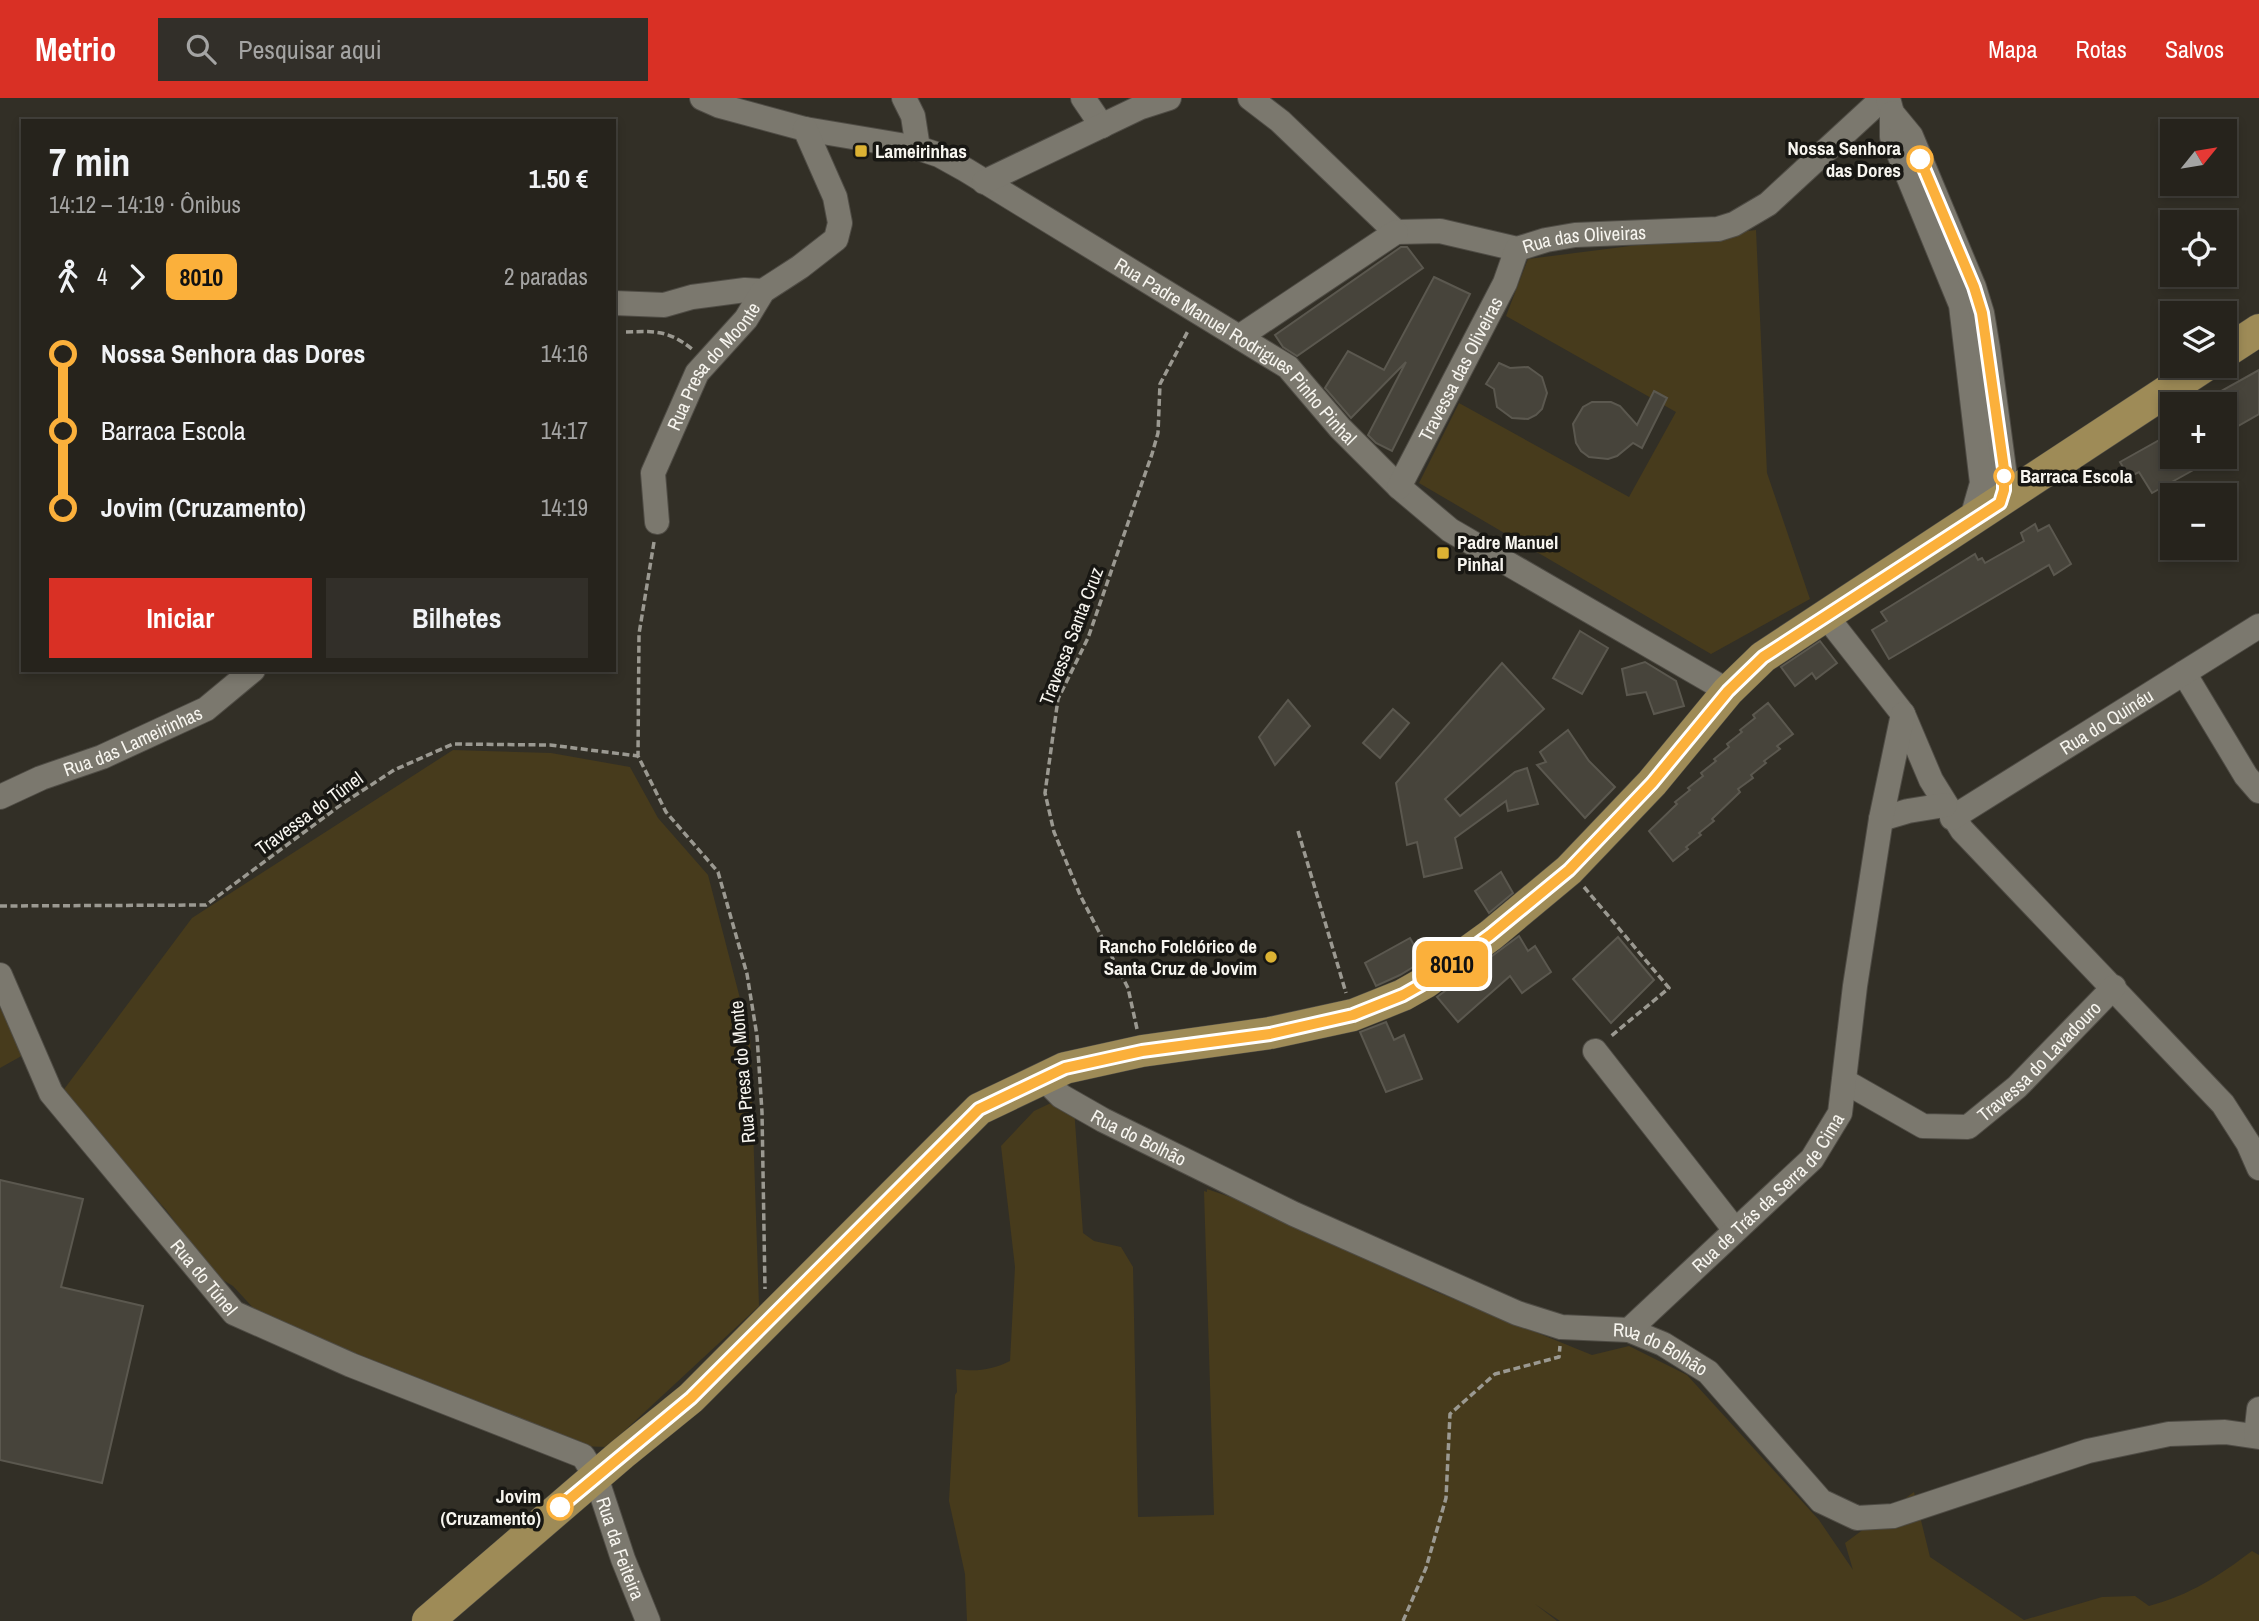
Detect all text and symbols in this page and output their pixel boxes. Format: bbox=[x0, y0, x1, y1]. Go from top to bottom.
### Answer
search box bbox=[158, 18, 648, 81]
text: Metrio bbox=[35, 27, 116, 71]
icon: search bbox=[182, 30, 220, 68]
text: Pesquisar aqui bbox=[238, 32, 382, 67]
text: Mapa bbox=[1988, 33, 2038, 65]
text: Rotas bbox=[2076, 33, 2127, 65]
text: Salvos bbox=[2165, 33, 2224, 65]
north arrow bbox=[2160, 119, 2236, 196]
map controls bbox=[2160, 119, 2237, 560]
place label: Nossa Senhora das Dores bbox=[1788, 135, 1901, 183]
text: 7 min bbox=[49, 137, 130, 188]
place label: Lameirinhas bbox=[875, 138, 967, 164]
marker: Lameirinhas bbox=[853, 143, 869, 159]
marker: Nossa Senhora das Dores bbox=[1907, 146, 1933, 172]
text: 1.50 € bbox=[529, 161, 588, 196]
text: 14:12 – 14:19 · Ônibus bbox=[49, 189, 241, 220]
button: locate bbox=[2160, 210, 2237, 287]
street label: Rua das Oliveiras bbox=[1519, 219, 1647, 260]
street label: Rua Padre Manuel Rodrigues Pinho Pinhal bbox=[1110, 251, 1363, 451]
icon: walk bbox=[49, 258, 87, 296]
icon: forward bbox=[118, 258, 156, 296]
text: 4 bbox=[97, 261, 108, 292]
text: 8010 bbox=[180, 261, 223, 293]
text: 2 paradas bbox=[504, 261, 588, 292]
street label: Travessa das Oliveiras bbox=[1412, 292, 1509, 446]
street label: Rua Presa do Moonte bbox=[660, 297, 766, 434]
button: layers bbox=[2160, 301, 2237, 378]
text: Nossa Senhora das Dores bbox=[101, 336, 365, 371]
text: 14:16 bbox=[541, 338, 588, 369]
button: + bbox=[2160, 392, 2237, 469]
text: Barraca Escola bbox=[101, 413, 246, 448]
text: 14:17 bbox=[541, 415, 588, 446]
place label: Barraca Escola bbox=[2020, 463, 2133, 489]
marker: Barraca Escola bbox=[1994, 466, 2014, 486]
button: − bbox=[2160, 483, 2237, 560]
text: Jovim (Cruzamento) bbox=[101, 490, 306, 525]
text: 14:19 bbox=[541, 492, 588, 523]
place label: Padre Manuel Pinhal bbox=[1457, 529, 1558, 577]
marker: Padre Manuel Pinhal bbox=[1435, 545, 1451, 561]
street label: Travessa Santa Cruz bbox=[1033, 563, 1109, 709]
button: Iniciar bbox=[49, 578, 312, 658]
button: Bilhetes bbox=[326, 578, 588, 658]
street label: Rua do Quinéu bbox=[2055, 682, 2158, 761]
street label: Rua das Lameirinhas bbox=[60, 699, 206, 782]
street label: Travessa do Túnel bbox=[250, 765, 368, 861]
place label: Rancho Folclórico de Santa Cruz de Jovim bbox=[1099, 933, 1257, 981]
line badge: 8010 bbox=[1403, 941, 1501, 987]
text: 8010 bbox=[1430, 948, 1474, 980]
marker: Rancho Folclórico de Santa Cruz de Jovim bbox=[1263, 949, 1279, 965]
street label: Travessa do Lavadouro bbox=[1972, 995, 2107, 1127]
street label: Rua Presa do Monte bbox=[723, 1000, 761, 1144]
street label: Rua do Bolhão bbox=[1086, 1103, 1191, 1172]
street label: Rua de Trás da Serra de Cima bbox=[1686, 1108, 1850, 1278]
street label: Rua do Túnel bbox=[165, 1233, 244, 1321]
street label: Rua do Bolhão bbox=[1613, 1316, 1713, 1382]
place label: Jovim (Cruzamento) bbox=[441, 1483, 541, 1531]
street label: Rua da Feiteira bbox=[590, 1493, 651, 1604]
marker: Jovim (Cruzamento) bbox=[547, 1494, 573, 1520]

